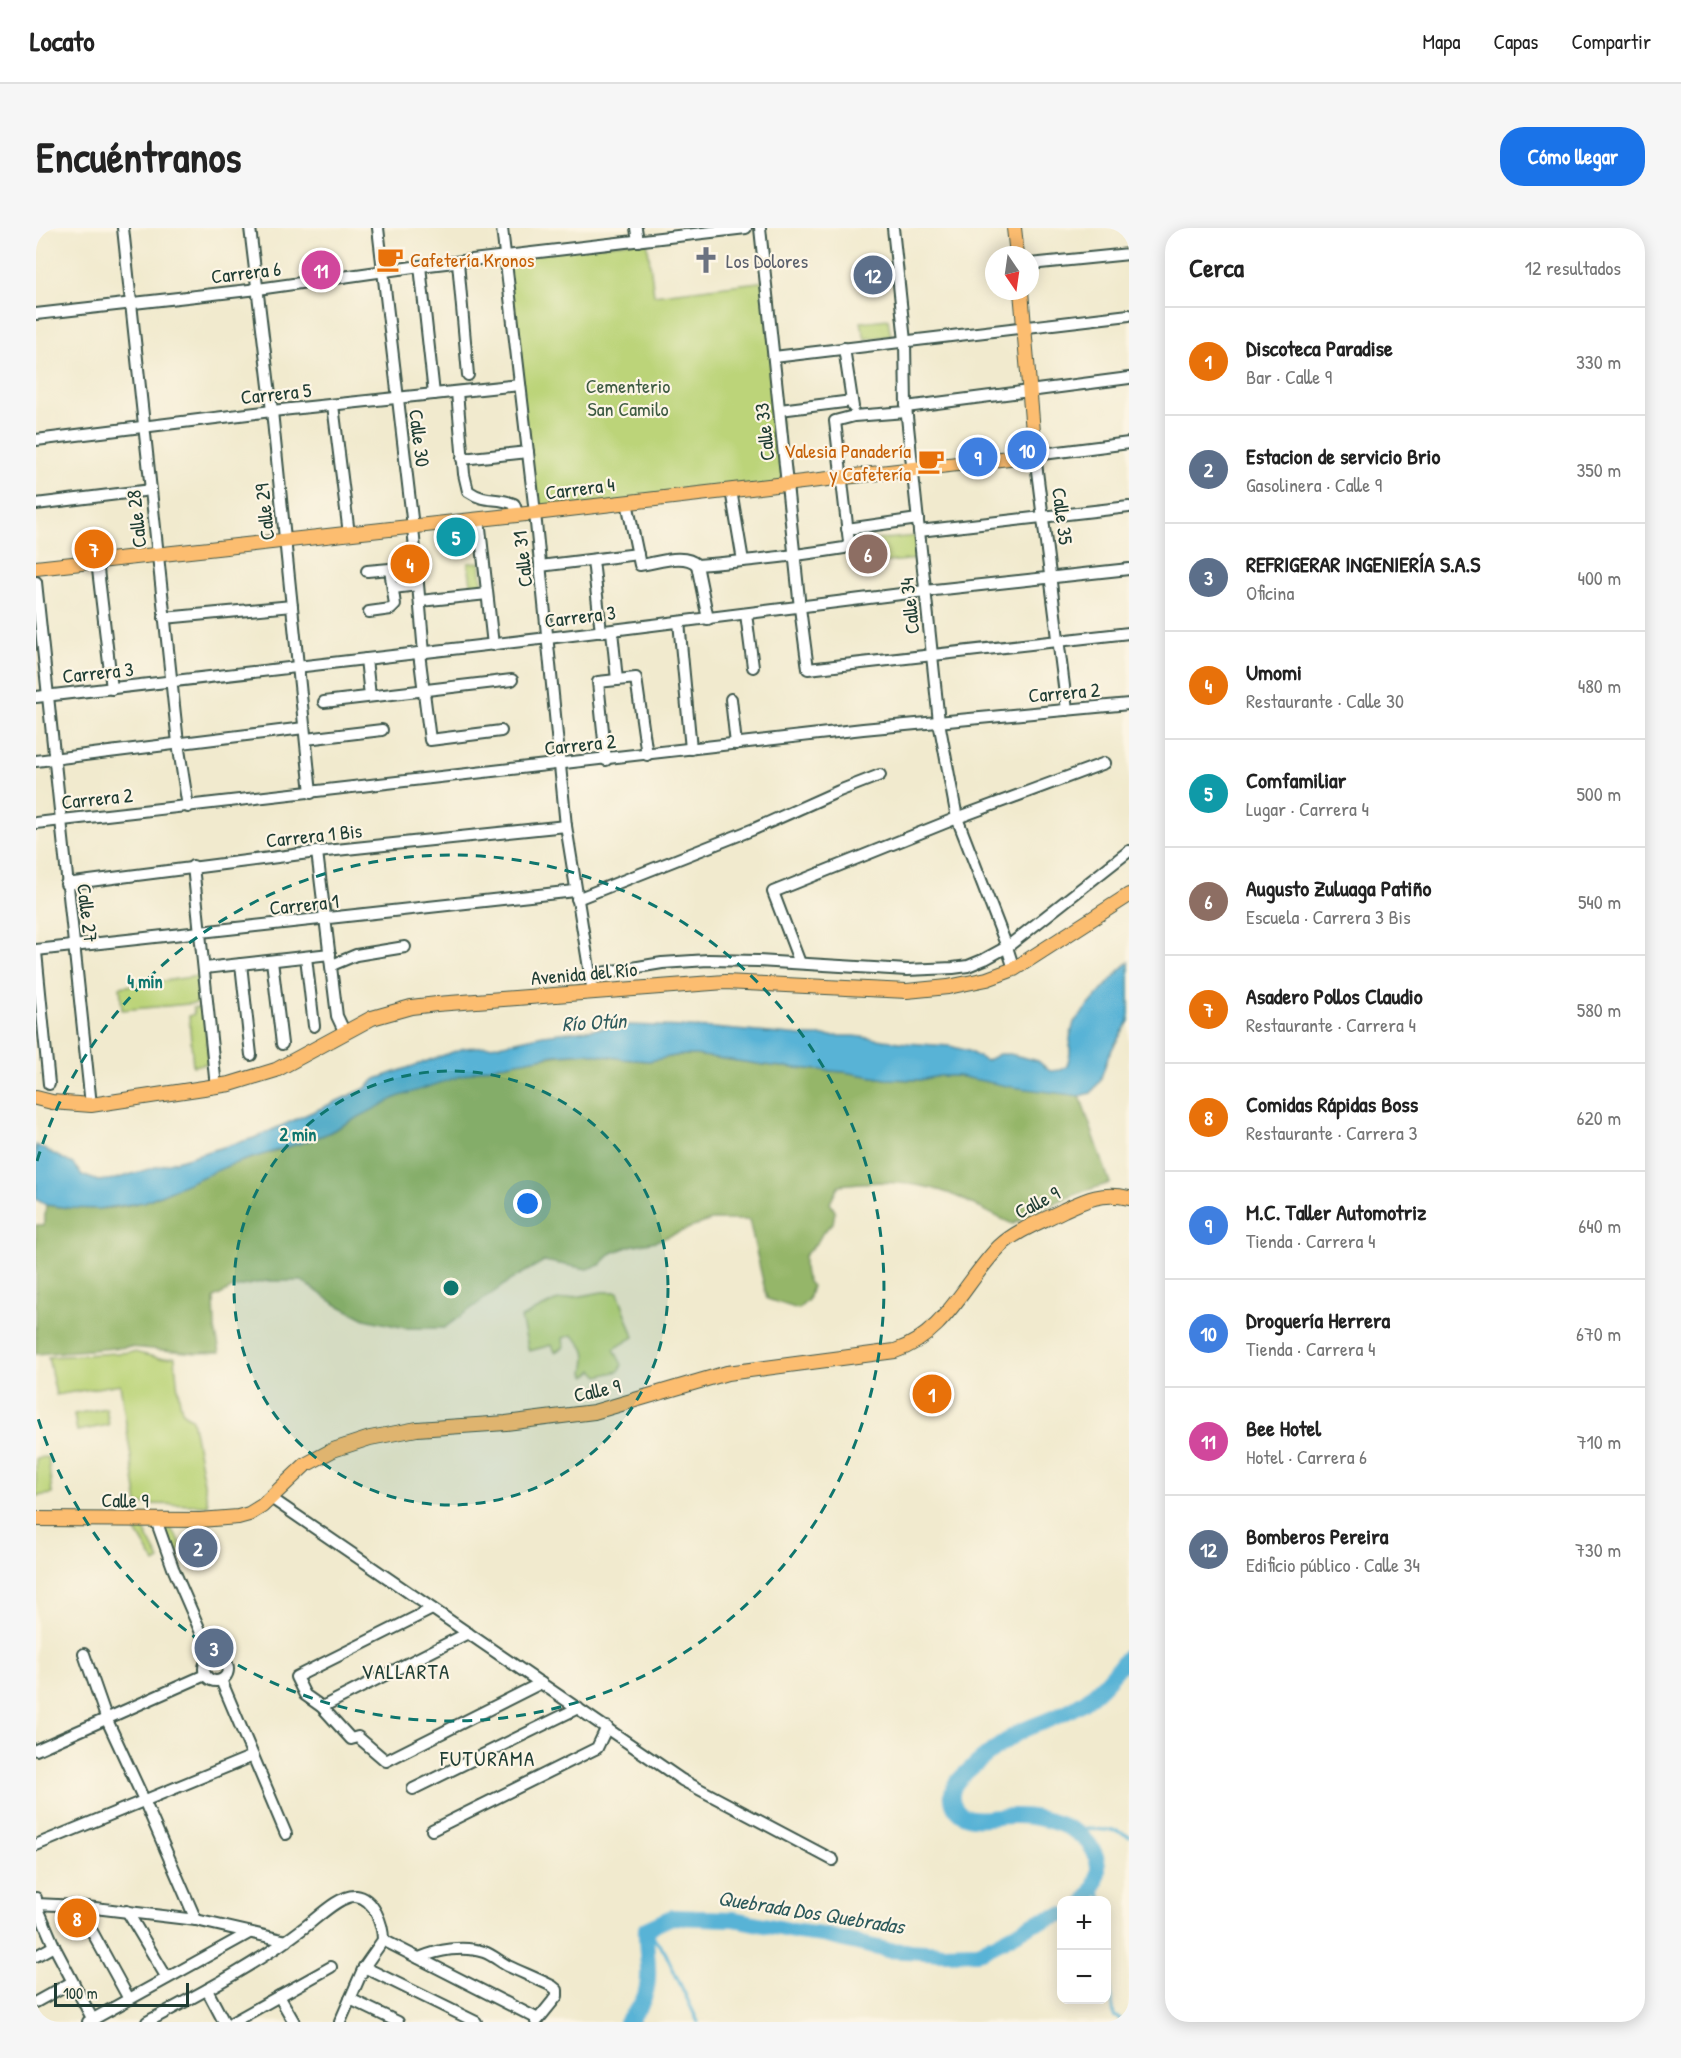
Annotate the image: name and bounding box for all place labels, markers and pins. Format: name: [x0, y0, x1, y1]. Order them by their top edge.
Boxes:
cafe icon: Cafetería Kronos: [375, 244, 405, 274]
church icon: Los Dolores: [691, 245, 721, 275]
place label: Cafetería Kronos: [410, 246, 535, 273]
place label: Los Dolores: [726, 247, 808, 274]
pin: 11: [302, 248, 340, 292]
pin: 12: [854, 252, 892, 298]
pin: 10: [1008, 428, 1046, 472]
pin: 9: [958, 434, 998, 480]
place label: Valesia Panadería y Cafetería: [784, 437, 911, 487]
cafe icon: Valesia Panadería y Cafetería: [916, 446, 946, 476]
pin: 5: [436, 514, 476, 560]
pin: 7: [74, 526, 114, 572]
pin: 6: [848, 532, 888, 576]
pin: 4: [390, 542, 430, 586]
centre of rings: [441, 1278, 461, 1298]
pin: 1: [912, 1372, 952, 1416]
pin: 2: [178, 1526, 218, 1570]
pin: 3: [194, 1626, 234, 1670]
pin: 8: [58, 1896, 96, 1940]

